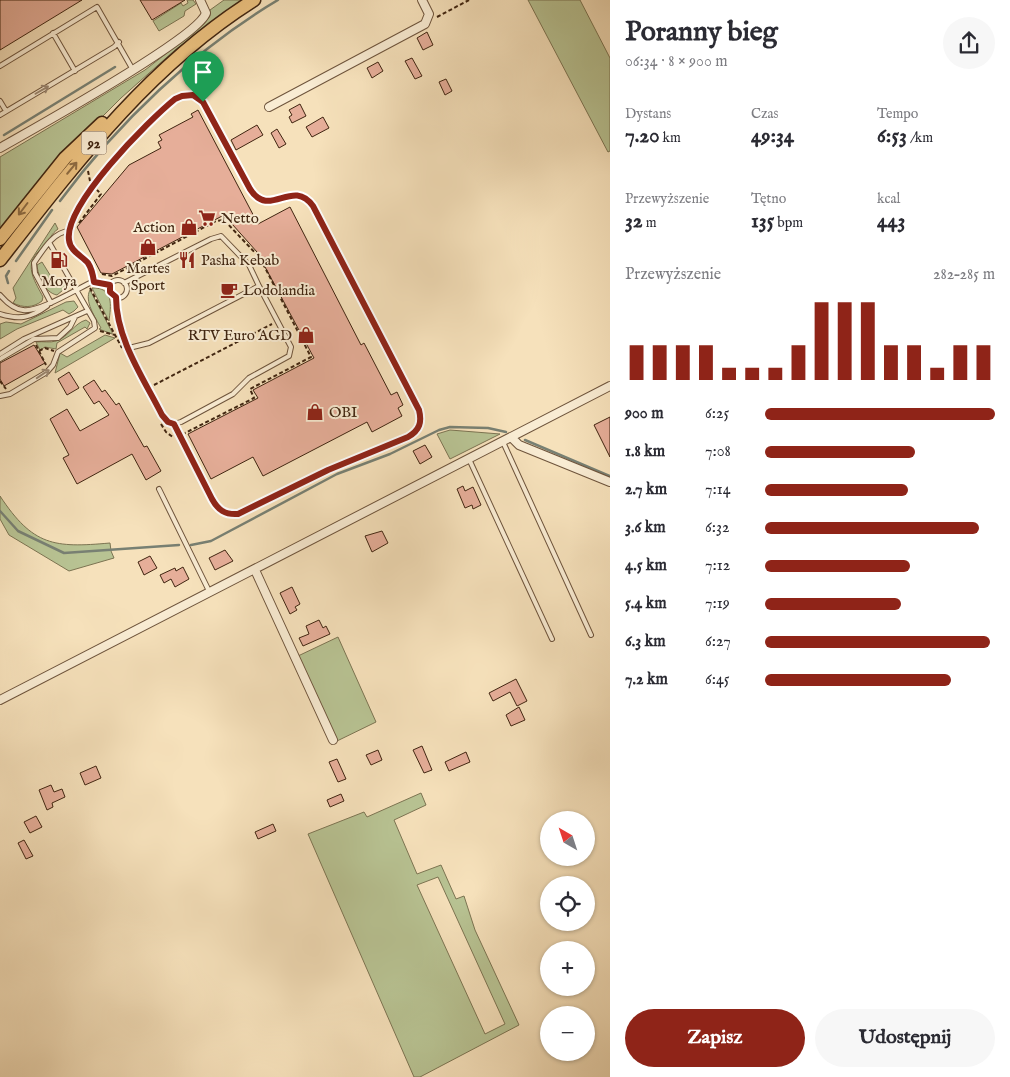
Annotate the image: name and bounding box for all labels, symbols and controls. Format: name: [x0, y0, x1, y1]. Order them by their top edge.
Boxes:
text: Poranny bieg: [625, 15, 778, 50]
button: share: [943, 17, 995, 69]
pin: [182, 51, 224, 102]
text: 06:34 · 8 × 900 m: [625, 52, 728, 72]
icon: arrive: [189, 58, 217, 86]
one-way arrow: [34, 85, 49, 95]
text: Dystans: [625, 105, 671, 123]
text: Czas: [751, 105, 778, 123]
text: Tempo: [877, 105, 918, 123]
text: 7.20: [625, 123, 660, 150]
text: 49:34: [751, 123, 794, 150]
text: 6:53: [877, 123, 907, 150]
text: km: [660, 129, 681, 147]
text: /km: [907, 129, 933, 147]
road number: 92: [82, 132, 106, 154]
one-way arrow: [66, 162, 77, 175]
text: Przewyższenie: [625, 190, 709, 208]
text: Tętno: [751, 190, 786, 208]
text: kcal: [877, 190, 900, 208]
one-way arrow: [18, 202, 28, 216]
supermarket icon: Netto: [197, 208, 217, 228]
text: 32: [625, 208, 643, 235]
text: 135: [751, 208, 774, 235]
text: 443: [877, 208, 905, 235]
place label: Netto: [221, 209, 259, 228]
text: m: [643, 214, 657, 232]
text: bpm: [774, 214, 803, 232]
shop icon: Action: [179, 217, 199, 237]
place label: Action: [132, 218, 175, 237]
shop icon: Martes Sport: [138, 237, 158, 257]
fuel station icon: Moya: [49, 250, 69, 270]
restaurant icon: Pasha Kebab: [177, 250, 197, 270]
place label: Pasha Kebab: [201, 251, 279, 270]
place label: Martes Sport: [126, 259, 170, 295]
text: Przewyższenie: [625, 265, 721, 285]
text: 282–285 m: [933, 265, 995, 285]
place label: Moya: [41, 272, 77, 291]
cafe icon: Lodolandia: [219, 280, 239, 300]
place label: Lodolandia: [243, 281, 316, 300]
shop icon: RTV Euro AGD: [296, 325, 316, 345]
place label: RTV Euro AGD: [188, 326, 292, 345]
one-way arrow: [35, 369, 49, 379]
shop icon: OBI: [305, 402, 325, 422]
place label: OBI: [329, 403, 358, 422]
text: 900 m: [625, 404, 664, 424]
text: 6:25: [705, 404, 729, 424]
text: 1.8 km: [625, 442, 665, 462]
text: 7:08: [705, 442, 731, 462]
text: 2.7 km: [625, 480, 667, 500]
text: 7:14: [705, 480, 731, 500]
text: 3.6 km: [625, 518, 666, 538]
text: 6:32: [705, 518, 729, 538]
text: 4.5 km: [625, 556, 667, 576]
text: 7:12: [705, 556, 730, 576]
text: 5.4 km: [625, 594, 667, 614]
text: 7:19: [705, 594, 730, 614]
text: 6.3 km: [625, 632, 666, 652]
text: 6:27: [705, 632, 731, 652]
text: 7.2 km: [625, 670, 668, 690]
text: 6:45: [705, 670, 730, 690]
north arrow: [540, 811, 595, 866]
map controls: [540, 811, 595, 1061]
button: locate: [540, 876, 595, 931]
button: +: [540, 941, 595, 996]
button: −: [540, 1006, 595, 1061]
button: Zapisz: [625, 1009, 805, 1067]
button: Udostępnij: [815, 1009, 995, 1067]

